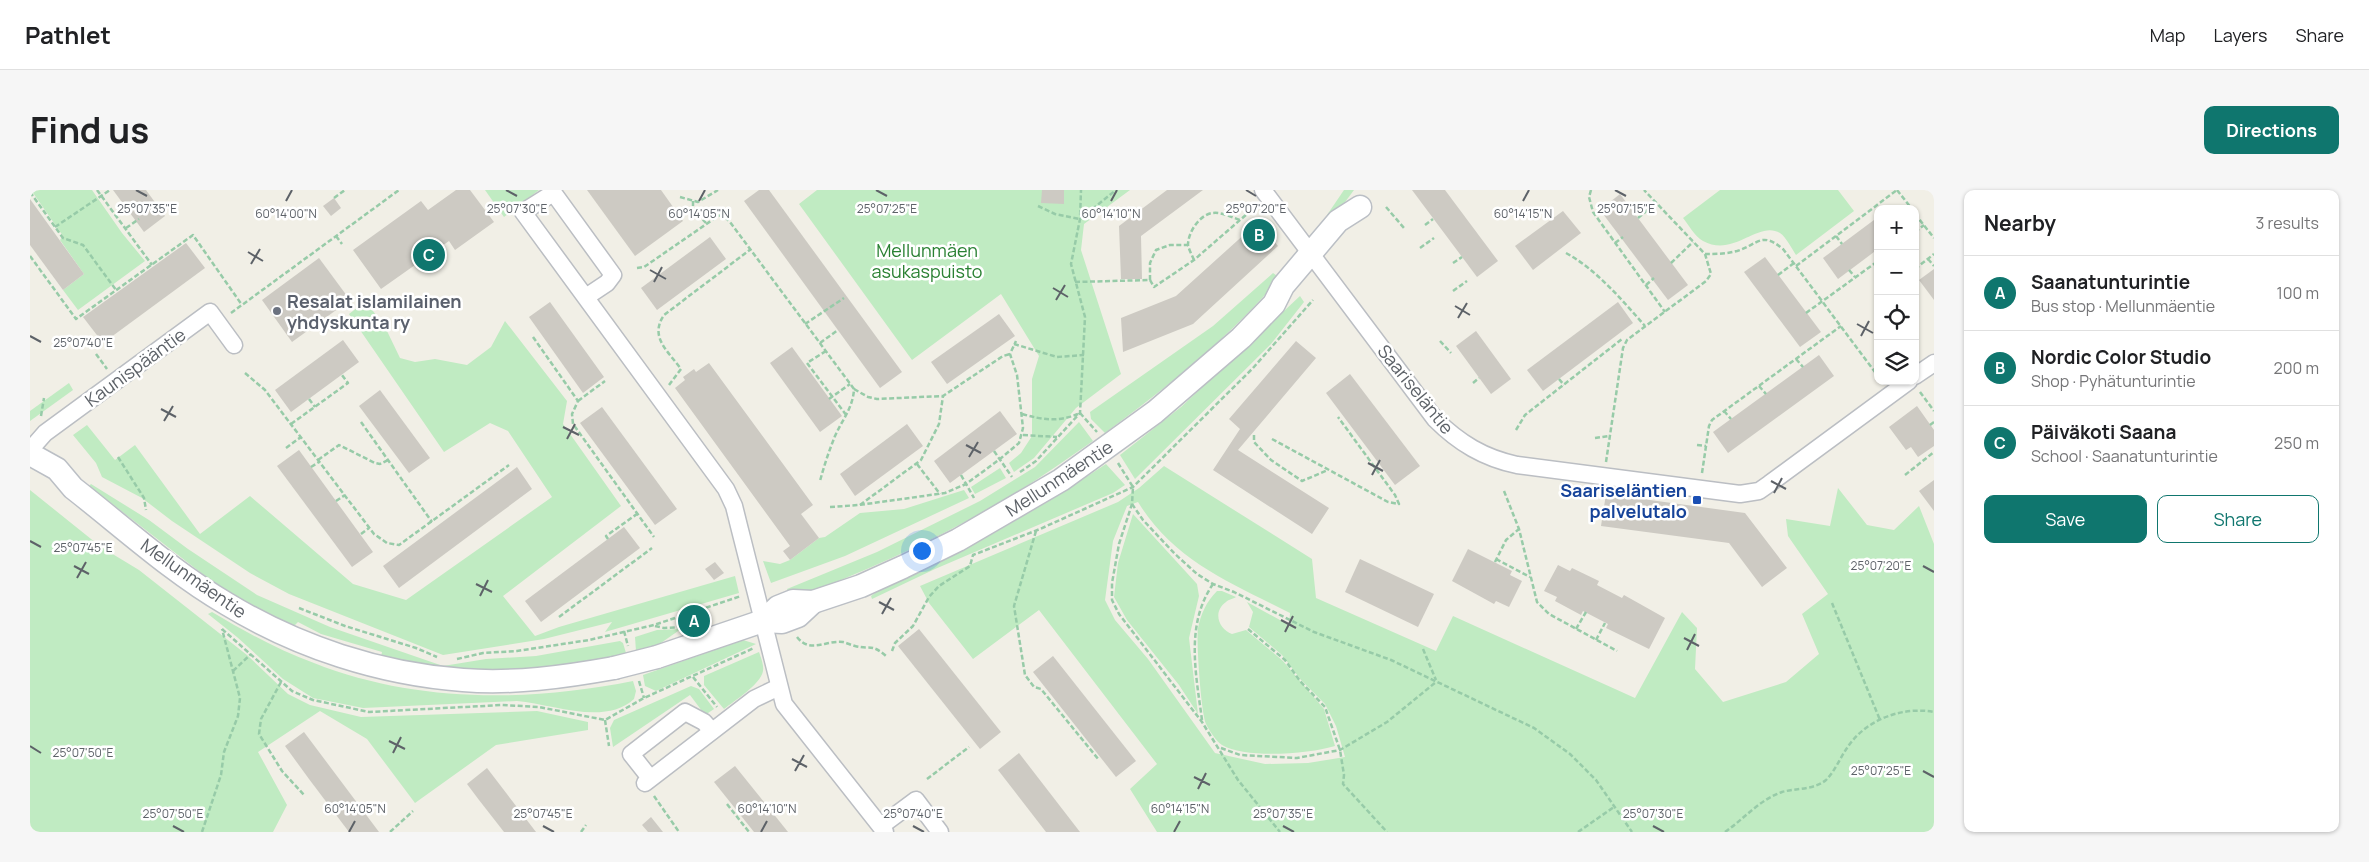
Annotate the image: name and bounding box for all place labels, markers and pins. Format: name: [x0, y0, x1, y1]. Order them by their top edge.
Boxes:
pin: B: [1243, 216, 1275, 254]
pin: C: [413, 236, 445, 274]
place label: Resalat islamilainen yhdyskunta ry: [287, 289, 462, 334]
marker: Resalat islamilainen yhdyskunta ry: [271, 305, 283, 317]
place label: Saariseläntien palvelutalo: [1560, 478, 1687, 523]
marker: Saariseläntien palvelutalo: [1691, 494, 1703, 506]
pin: A: [678, 602, 710, 640]

